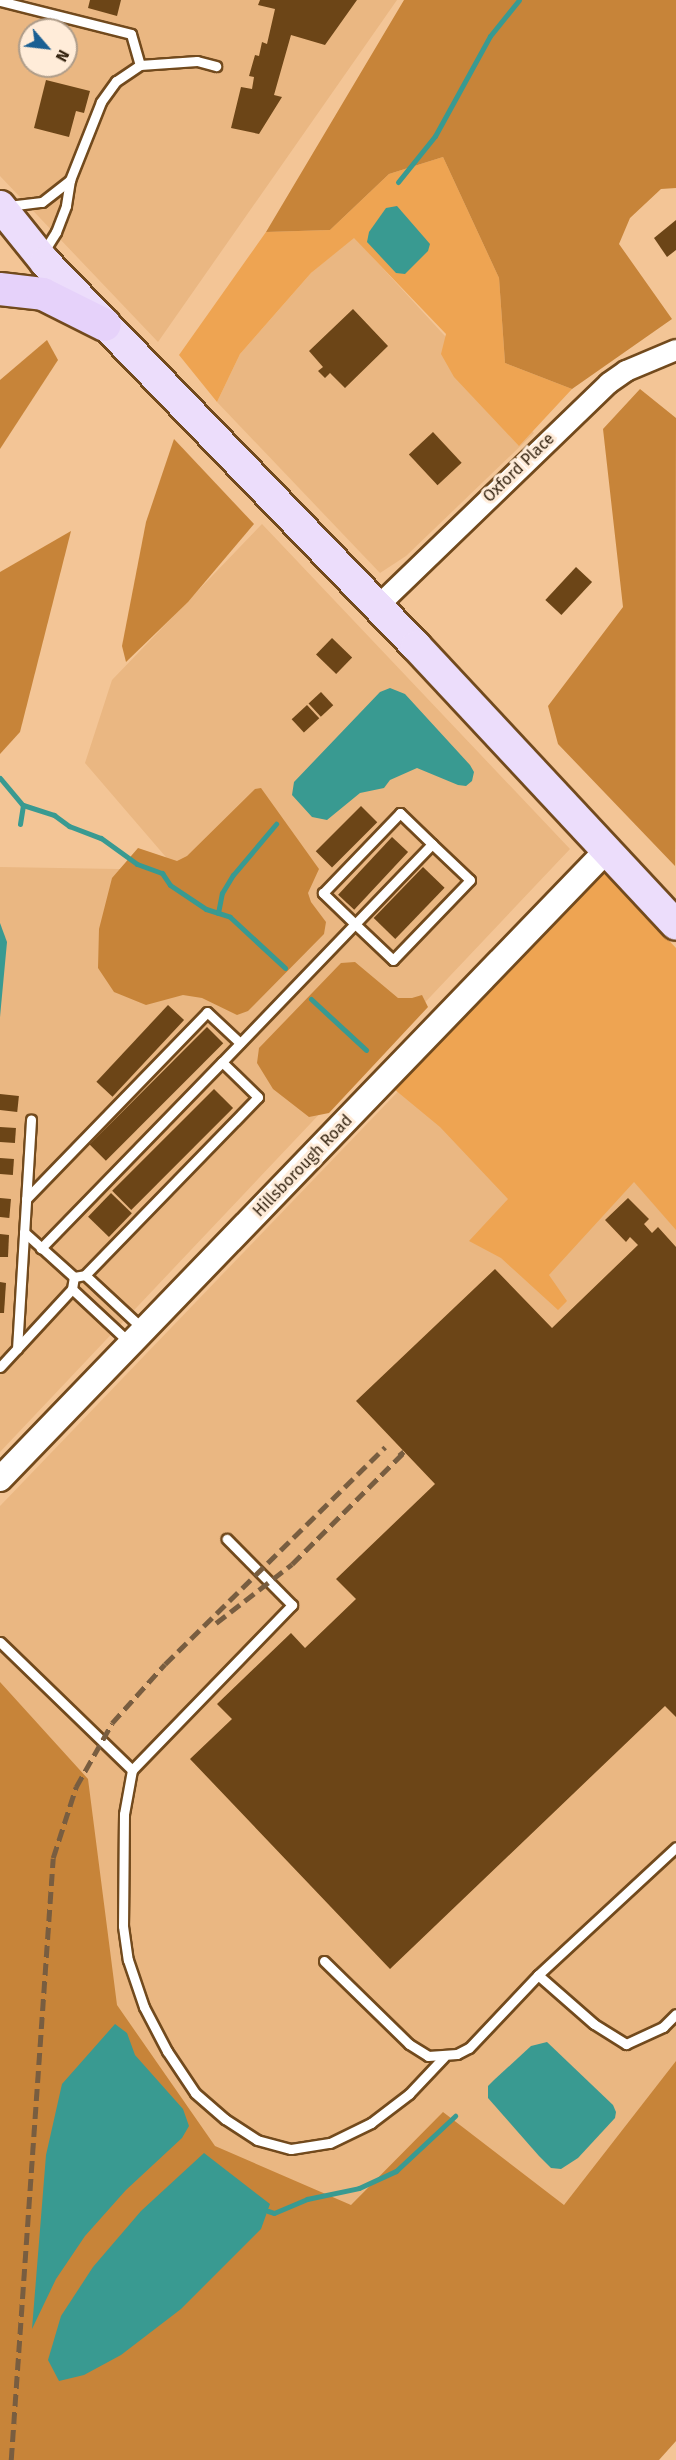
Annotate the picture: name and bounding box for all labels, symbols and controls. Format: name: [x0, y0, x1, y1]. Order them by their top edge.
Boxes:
north arrow: [18, 18, 78, 78]
text: N: [52, 47, 73, 65]
street label: Oxford Place: [480, 429, 558, 507]
street label: Hillsborough Road: [249, 1111, 357, 1221]

